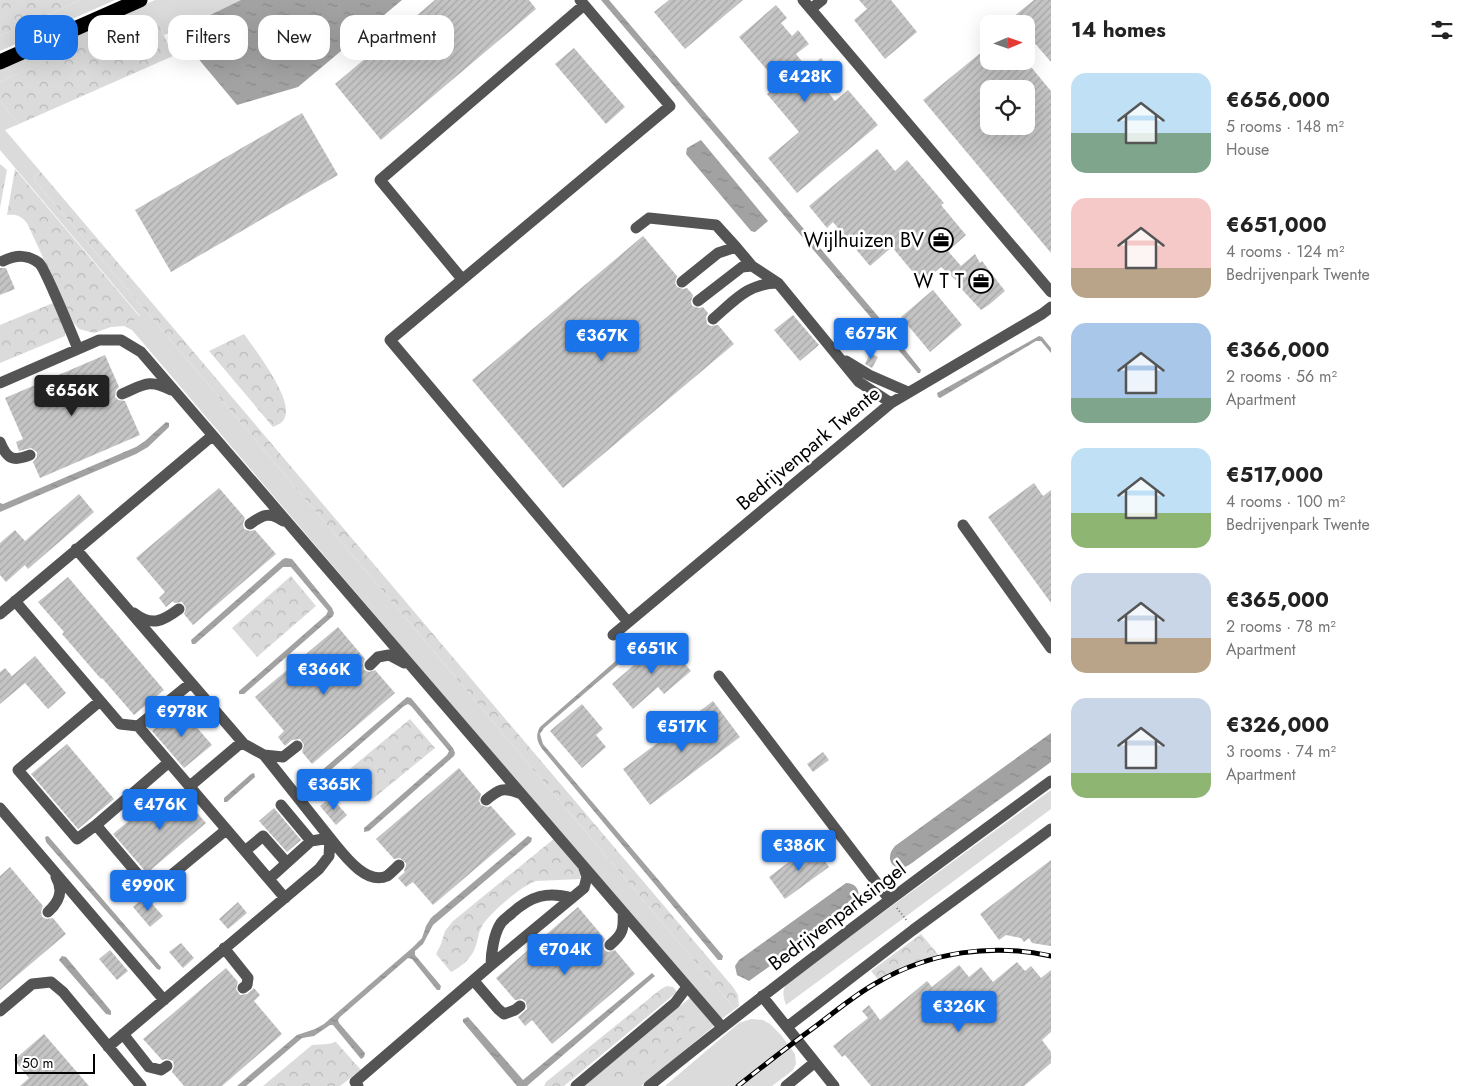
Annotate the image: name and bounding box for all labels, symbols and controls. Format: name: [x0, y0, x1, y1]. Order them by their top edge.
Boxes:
chip: Buy: [15, 15, 78, 60]
chip: Rent: [88, 15, 158, 60]
chip: Filters: [168, 15, 248, 60]
chip: New: [258, 15, 330, 60]
chip: Apartment: [340, 15, 454, 60]
north arrow: [980, 15, 1035, 70]
map controls: [980, 15, 1035, 135]
text: 14 homes: [1071, 15, 1166, 45]
icon: filters: [1428, 16, 1456, 44]
pin: €428K: [770, 61, 840, 103]
text: €428K: [778, 65, 832, 88]
button: locate: [980, 80, 1035, 135]
text: €656,000: [1226, 85, 1330, 115]
icon: home: [1111, 93, 1171, 153]
text: 5 rooms · 148 m²: [1226, 115, 1344, 138]
text: House: [1226, 138, 1269, 161]
text: €651,000: [1226, 210, 1327, 240]
icon: home: [1111, 218, 1171, 278]
place label: Wijlhuizen BV: [803, 226, 925, 255]
office icon: Wijlhuizen BV: [928, 227, 954, 253]
text: 4 rooms · 124 m²: [1226, 240, 1345, 263]
text: Bedrijvenpark Twente: [1226, 263, 1370, 286]
place label: W T T: [914, 267, 965, 296]
office icon: W T T: [968, 268, 994, 294]
pin: €675K: [836, 318, 906, 360]
pin: €367K: [567, 320, 637, 362]
text: €675K: [845, 322, 897, 345]
text: €367K: [576, 324, 628, 347]
text: €366,000: [1226, 335, 1329, 365]
icon: home: [1111, 343, 1171, 403]
text: 2 rooms · 56 m²: [1226, 365, 1337, 388]
pin: €656K: [37, 374, 107, 417]
text: €656K: [45, 379, 99, 402]
street label: Bedrijvenpark Twente: [730, 379, 887, 517]
text: Apartment: [1226, 388, 1296, 411]
text: €517,000: [1226, 460, 1323, 490]
icon: home: [1111, 468, 1171, 528]
text: 4 rooms · 100 m²: [1226, 490, 1345, 513]
text: Bedrijvenpark Twente: [1226, 513, 1370, 536]
text: €365,000: [1226, 585, 1329, 615]
icon: home: [1111, 593, 1171, 653]
text: 2 rooms · 78 m²: [1226, 615, 1336, 638]
pin: €651K: [617, 632, 687, 675]
text: €651K: [627, 637, 677, 660]
text: Apartment: [1226, 638, 1296, 661]
pin: €366K: [289, 654, 359, 696]
text: €366K: [297, 658, 351, 681]
pin: €978K: [147, 696, 217, 738]
text: €978K: [156, 700, 208, 723]
pin: €517K: [647, 710, 717, 753]
text: €326,000: [1226, 710, 1329, 740]
text: €517K: [657, 715, 707, 738]
icon: home: [1111, 718, 1171, 778]
text: 3 rooms · 74 m²: [1226, 740, 1336, 763]
text: Apartment: [1226, 763, 1296, 786]
pin: €365K: [299, 768, 369, 811]
text: €365K: [308, 773, 360, 796]
pin: €476K: [125, 788, 195, 831]
text: €476K: [133, 793, 187, 816]
pin: €386K: [764, 830, 834, 872]
text: €386K: [773, 834, 825, 857]
street label: Bedrijvenparksingel: [762, 855, 912, 978]
pin: €990K: [113, 870, 183, 912]
text: €990K: [121, 874, 175, 897]
pin: €704K: [530, 934, 600, 976]
text: €704K: [538, 938, 592, 961]
pin: €326K: [924, 990, 994, 1033]
text: €326K: [933, 995, 985, 1018]
scale bar: [15, 1051, 95, 1074]
text: 50 m: [22, 1053, 53, 1073]

